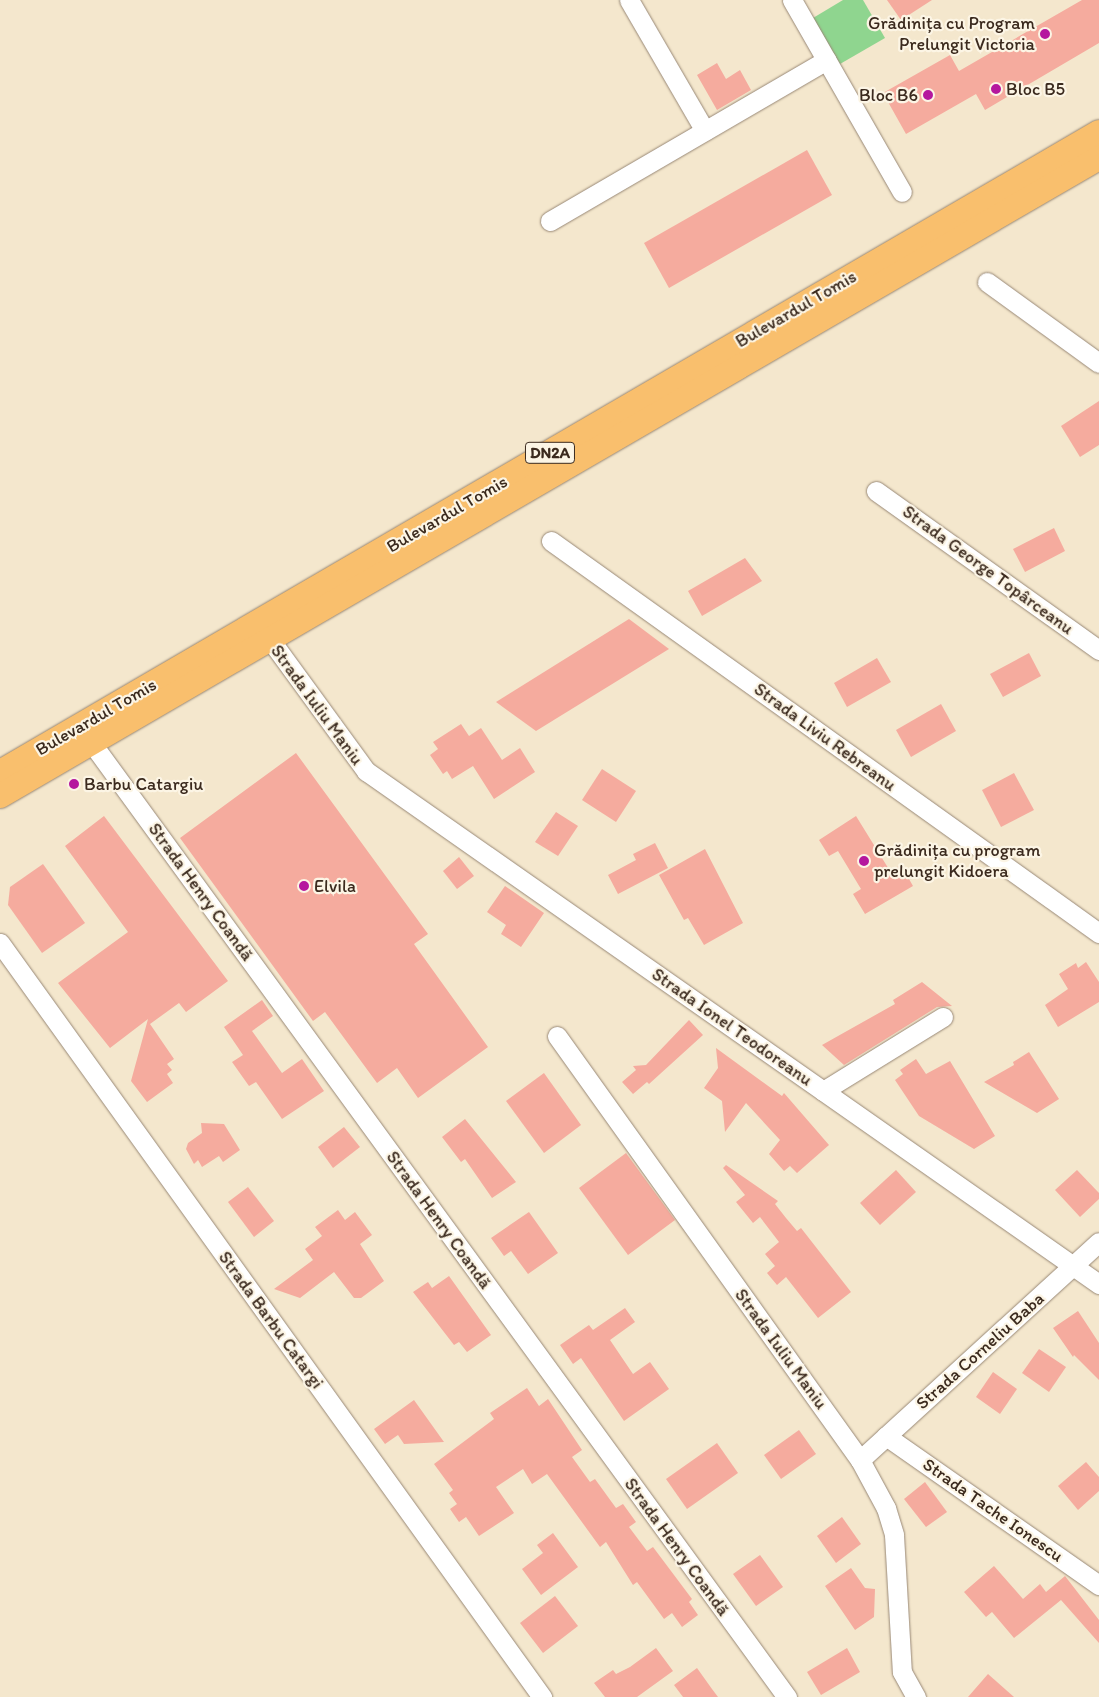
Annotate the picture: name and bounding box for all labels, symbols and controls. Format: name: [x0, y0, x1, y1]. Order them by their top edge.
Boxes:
place label: Grădinița cu Program Prelungit Victoria: [867, 13, 1035, 56]
marker: Grădinița cu Program Prelungit Victoria: [1039, 28, 1051, 40]
place label: Bloc B5: [1006, 78, 1065, 100]
marker: Bloc B5: [990, 83, 1002, 95]
place label: Bloc B6: [859, 84, 918, 106]
marker: Bloc B6: [922, 89, 934, 101]
street label: Bulevardul Tomis: [732, 266, 860, 352]
road number: DN2A: [524, 439, 576, 466]
street label: Bulevardul Tomis: [383, 471, 511, 557]
street label: Strada George Topârceanu: [899, 501, 1077, 639]
street label: Strada Iuliu Maniu: [266, 640, 368, 770]
street label: Bulevardul Tomis: [32, 674, 160, 760]
street label: Strada Liviu Rebreanu: [750, 678, 900, 796]
place label: Barbu Catargiu: [84, 773, 202, 795]
marker: Barbu Catargiu: [68, 778, 80, 790]
street label: Strada Henry Coandă: [144, 819, 258, 965]
place label: Grădinița cu program prelungit Kidoera: [874, 840, 1040, 882]
marker: Grădinița cu program prelungit Kidoera: [858, 855, 870, 867]
place label: Elvila: [314, 875, 356, 897]
marker: Elvila: [298, 880, 310, 892]
street label: Strada Ionel Teodoreanu: [648, 964, 816, 1090]
street label: Strada Henry Coandă: [382, 1147, 496, 1293]
street label: Strada Barbu Catargi: [214, 1247, 328, 1393]
street label: Strada Iuliu Maniu: [730, 1284, 832, 1414]
street label: Strada Corneliu Baba: [912, 1288, 1048, 1414]
street label: Strada Tache Ionescu: [919, 1454, 1067, 1566]
street label: Strada Henry Coandă: [620, 1474, 734, 1620]

